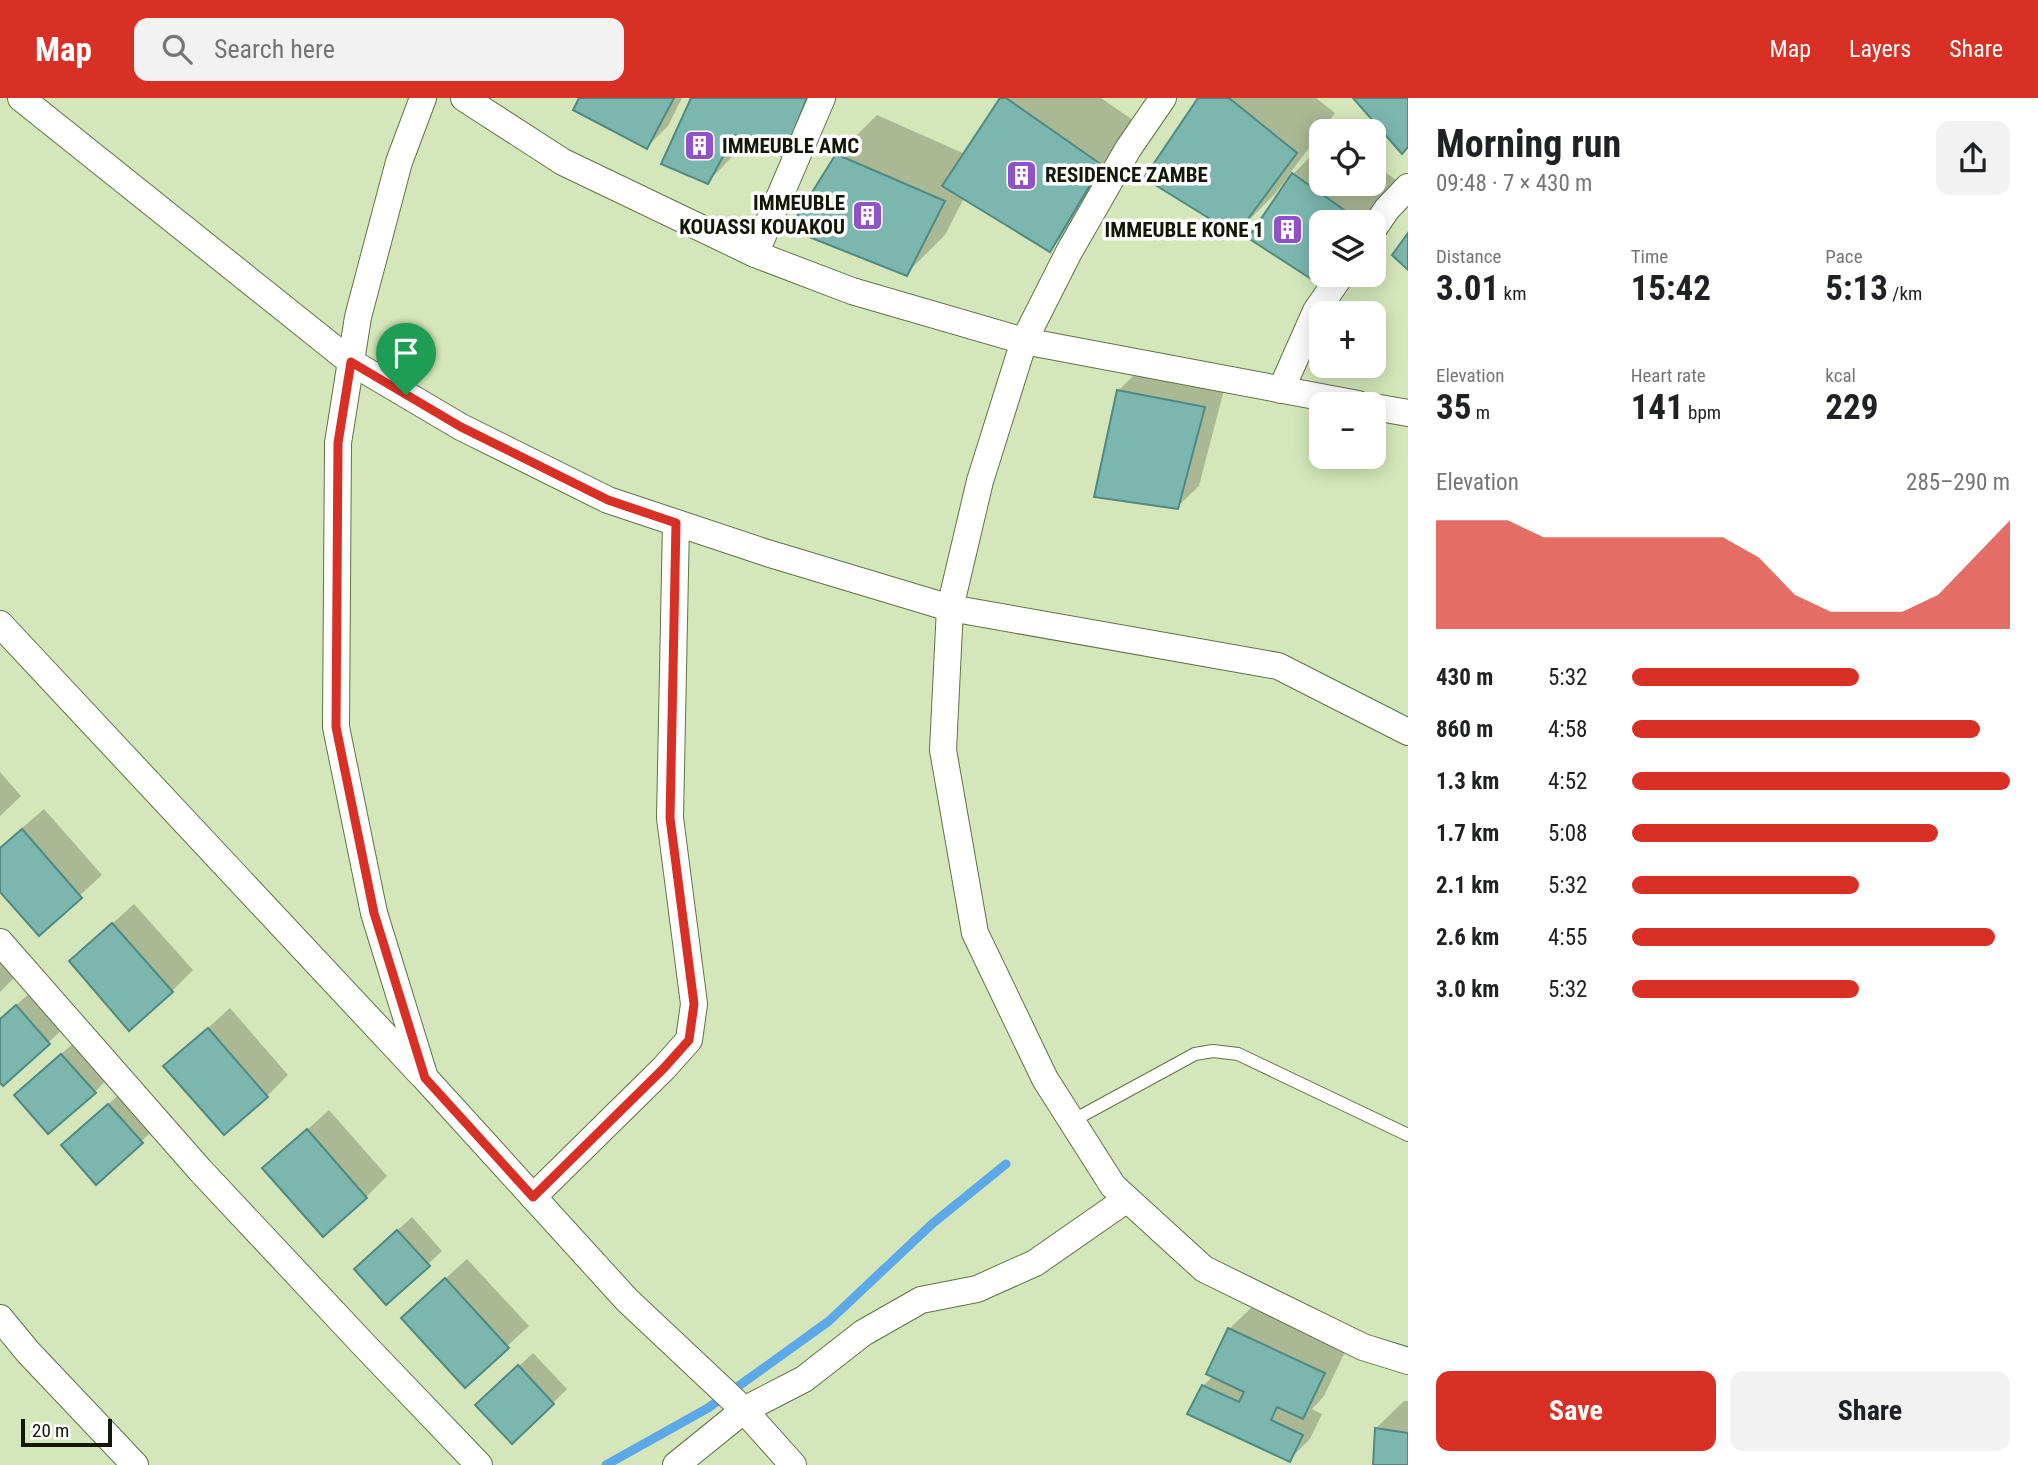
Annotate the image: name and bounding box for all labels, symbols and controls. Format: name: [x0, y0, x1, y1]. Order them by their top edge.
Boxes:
search box: [134, 18, 624, 81]
text: Map: [35, 30, 92, 69]
icon: search: [158, 30, 196, 68]
text: Search here: [214, 34, 335, 64]
text: Map: [1770, 35, 1811, 63]
text: Layers: [1849, 35, 1911, 63]
text: Share: [1949, 35, 2003, 63]
map controls: [1309, 119, 1386, 469]
button: locate: [1309, 119, 1386, 196]
button: share: [1936, 121, 2010, 195]
text: Morning run: [1436, 122, 1621, 166]
building icon: IMMEUBLE AMC: [682, 129, 716, 163]
place label: IMMEUBLE AMC: [722, 134, 859, 158]
building icon: RESIDENCE ZAMBE: [1005, 158, 1039, 192]
place label: RESIDENCE ZAMBE: [1045, 163, 1208, 187]
text: 09:48 · 7 × 430 m: [1436, 170, 1592, 197]
place label: IMMEUBLE KOUASSI KOUAKOU: [679, 191, 845, 239]
building icon: IMMEUBLE KOUASSI KOUAKOU: [851, 198, 885, 232]
button: layers: [1309, 210, 1386, 287]
building icon: IMMEUBLE KONE 1: [1270, 213, 1304, 247]
place label: IMMEUBLE KONE 1: [1105, 218, 1264, 242]
text: Distance: [1436, 245, 1501, 268]
text: Time: [1631, 245, 1668, 268]
text: Pace: [1825, 245, 1863, 268]
text: 3.01: [1436, 268, 1499, 309]
text: 15:42: [1631, 268, 1711, 309]
text: 5:13: [1825, 268, 1888, 309]
text: km: [1499, 282, 1526, 305]
text: /km: [1888, 282, 1922, 305]
button: +: [1309, 301, 1386, 378]
pin: [376, 323, 436, 395]
icon: arrive: [387, 334, 425, 372]
text: Elevation: [1436, 364, 1504, 387]
text: Heart rate: [1631, 364, 1706, 387]
text: kcal: [1825, 364, 1856, 387]
text: 35: [1436, 387, 1471, 428]
text: 141: [1631, 387, 1684, 428]
text: 229: [1825, 387, 1878, 428]
button: −: [1309, 392, 1386, 469]
text: m: [1471, 401, 1490, 424]
text: bpm: [1684, 401, 1721, 424]
text: Elevation: [1436, 469, 1519, 496]
text: 285–290 m: [1906, 469, 2010, 496]
text: 430 m: [1436, 664, 1493, 691]
text: 5:32: [1548, 664, 1587, 691]
text: 860 m: [1436, 716, 1493, 743]
text: 4:58: [1548, 716, 1587, 743]
text: 1.3 km: [1436, 768, 1499, 795]
text: 4:52: [1548, 768, 1587, 795]
text: 1.7 km: [1436, 820, 1499, 847]
text: 5:08: [1548, 820, 1587, 847]
text: 2.1 km: [1436, 872, 1499, 899]
text: 5:32: [1548, 872, 1587, 899]
text: 2.6 km: [1436, 924, 1499, 951]
text: 4:55: [1548, 924, 1587, 951]
text: 3.0 km: [1436, 976, 1499, 1003]
text: 5:32: [1548, 976, 1587, 1003]
button: Save: [1436, 1371, 1716, 1451]
button: Share: [1730, 1371, 2010, 1451]
scale bar: [21, 1416, 112, 1448]
text: 20 m: [32, 1419, 69, 1442]

